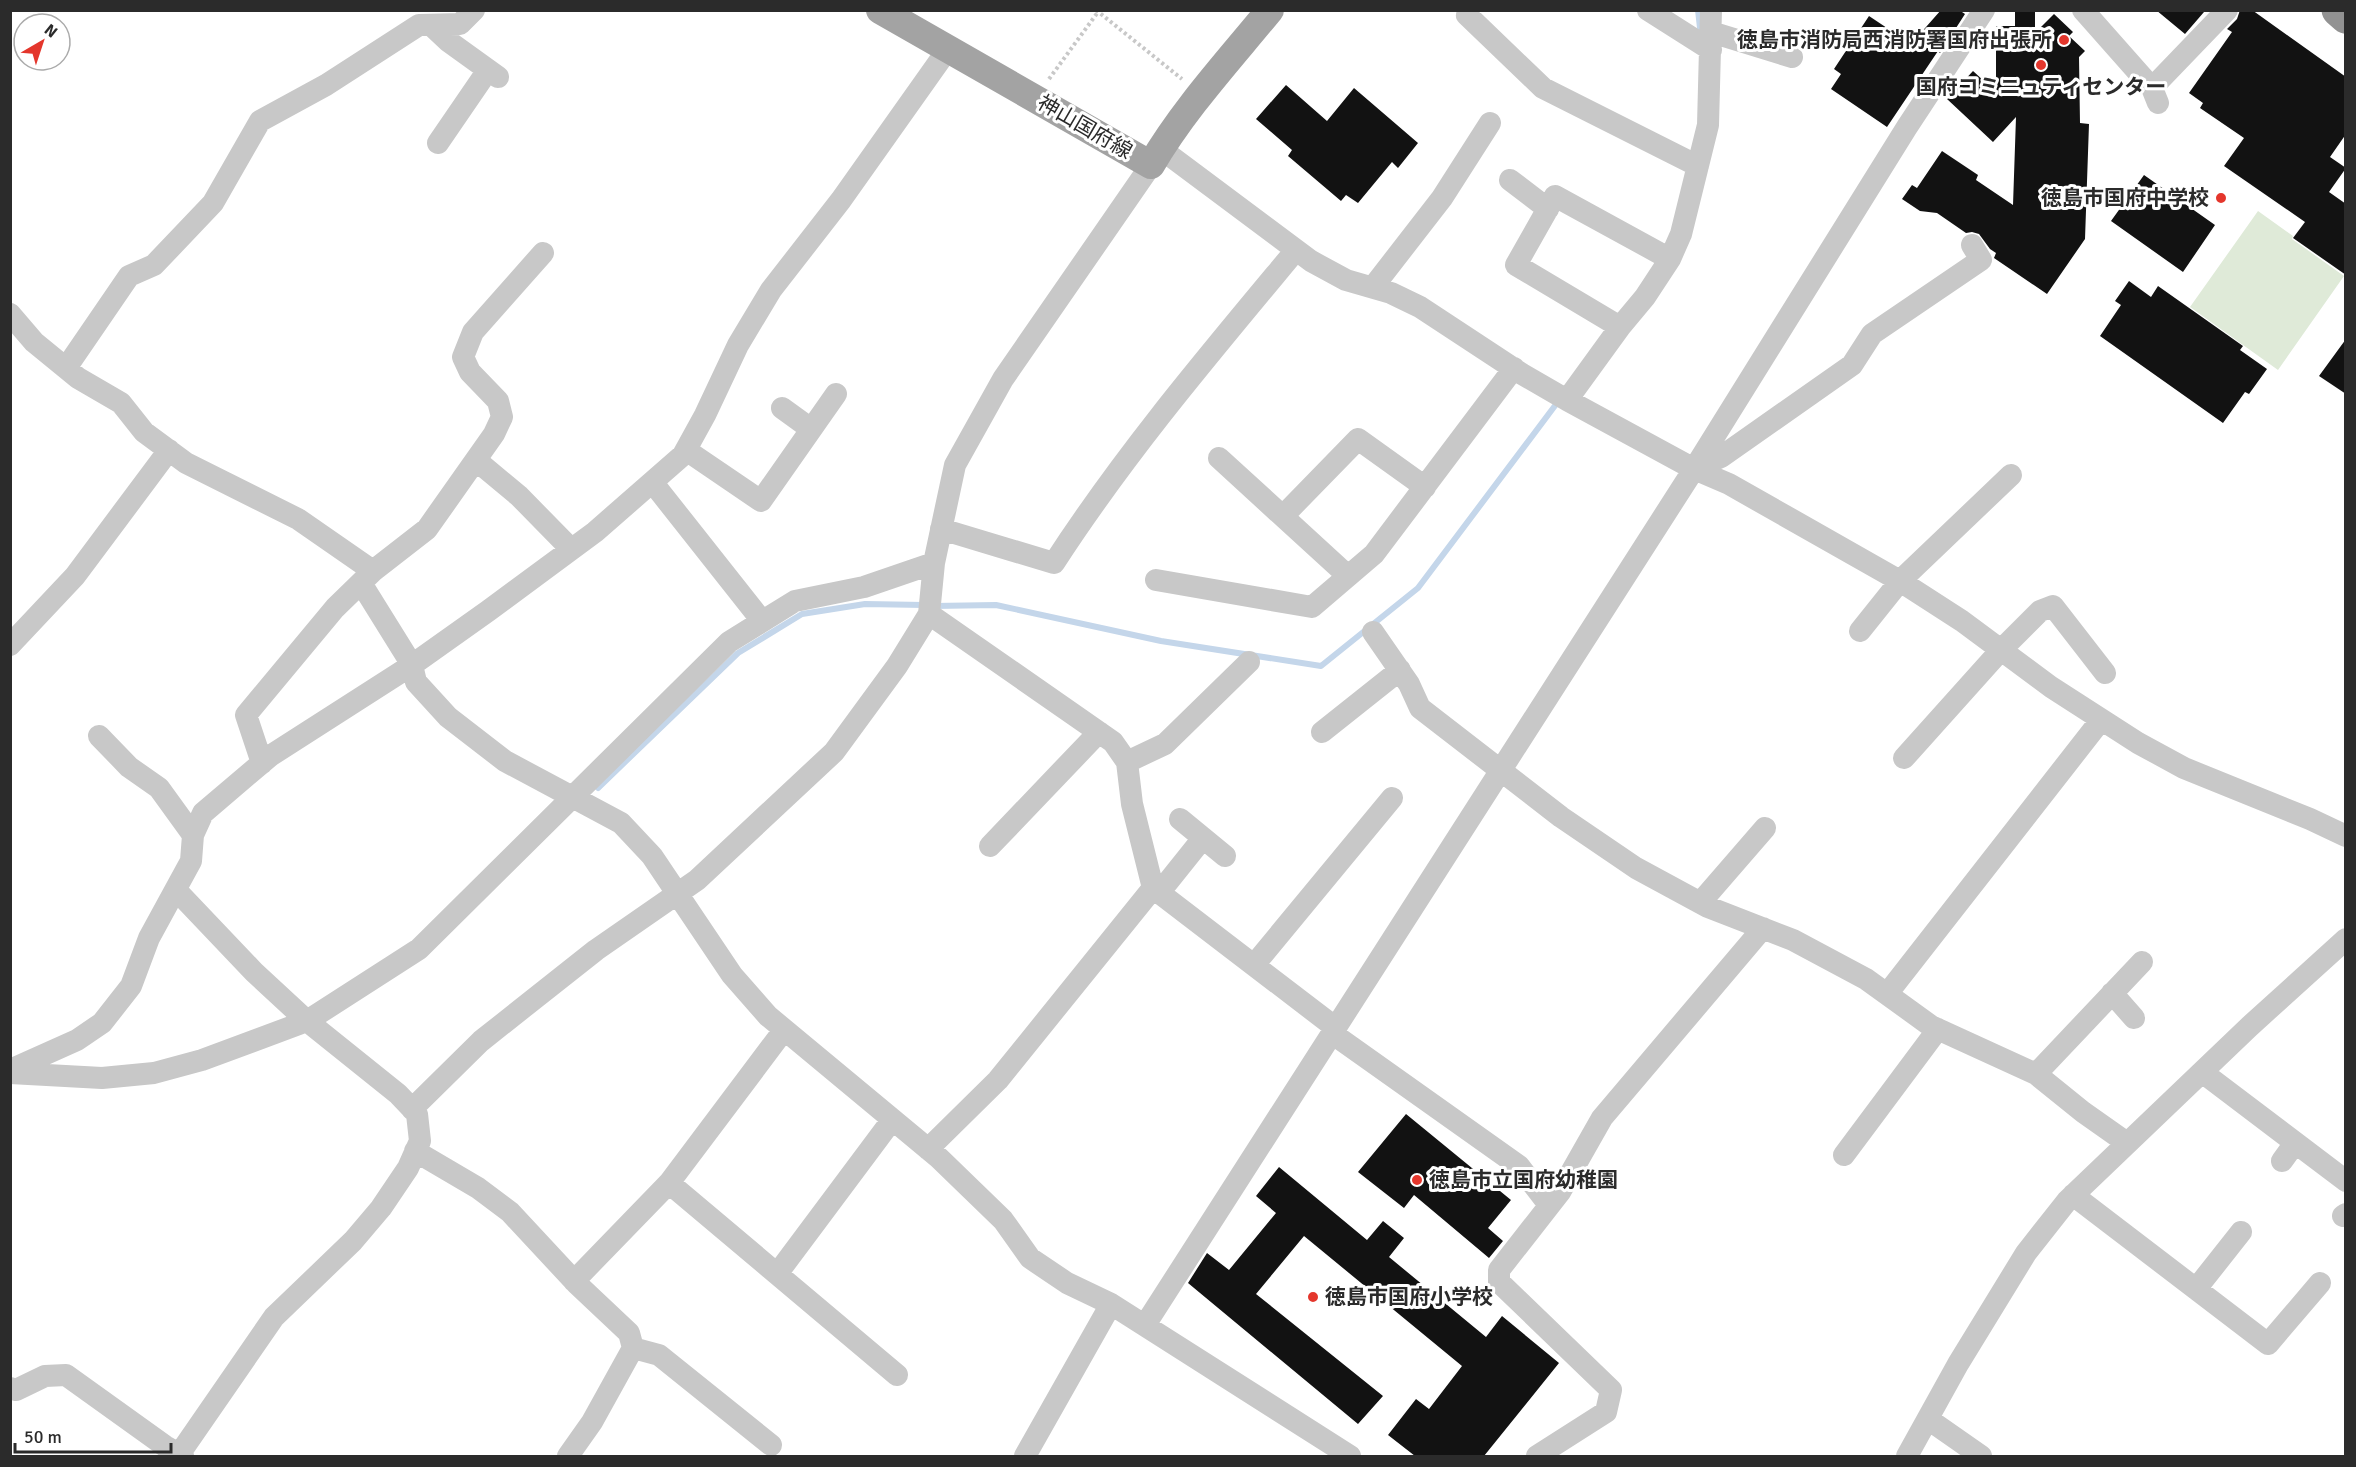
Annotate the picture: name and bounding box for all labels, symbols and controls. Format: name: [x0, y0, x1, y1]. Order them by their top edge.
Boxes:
north arrow: [12, 12, 72, 72]
text: N: [40, 20, 61, 42]
place label: 徳島市消防局西消防署国府出張所: [1737, 27, 2052, 53]
marker: 徳島市消防局西消防署国府出張所: [2057, 33, 2071, 47]
marker: 国府コミニュティセンター: [2034, 58, 2048, 72]
place label: 国府コミニュティセンター: [1916, 74, 2166, 100]
street label: 神山国府線: [1033, 89, 1137, 165]
place label: 徳島市国府中学校: [2041, 185, 2209, 211]
marker: 徳島市国府中学校: [2214, 191, 2228, 205]
place label: 徳島市立国府幼稚園: [1429, 1167, 1618, 1193]
marker: 徳島市立国府幼稚園: [1410, 1173, 1424, 1187]
place label: 徳島市国府小学校: [1325, 1284, 1493, 1310]
marker: 徳島市国府小学校: [1306, 1290, 1320, 1304]
scale bar: [15, 1416, 171, 1454]
text: 50 m: [24, 1426, 62, 1448]

